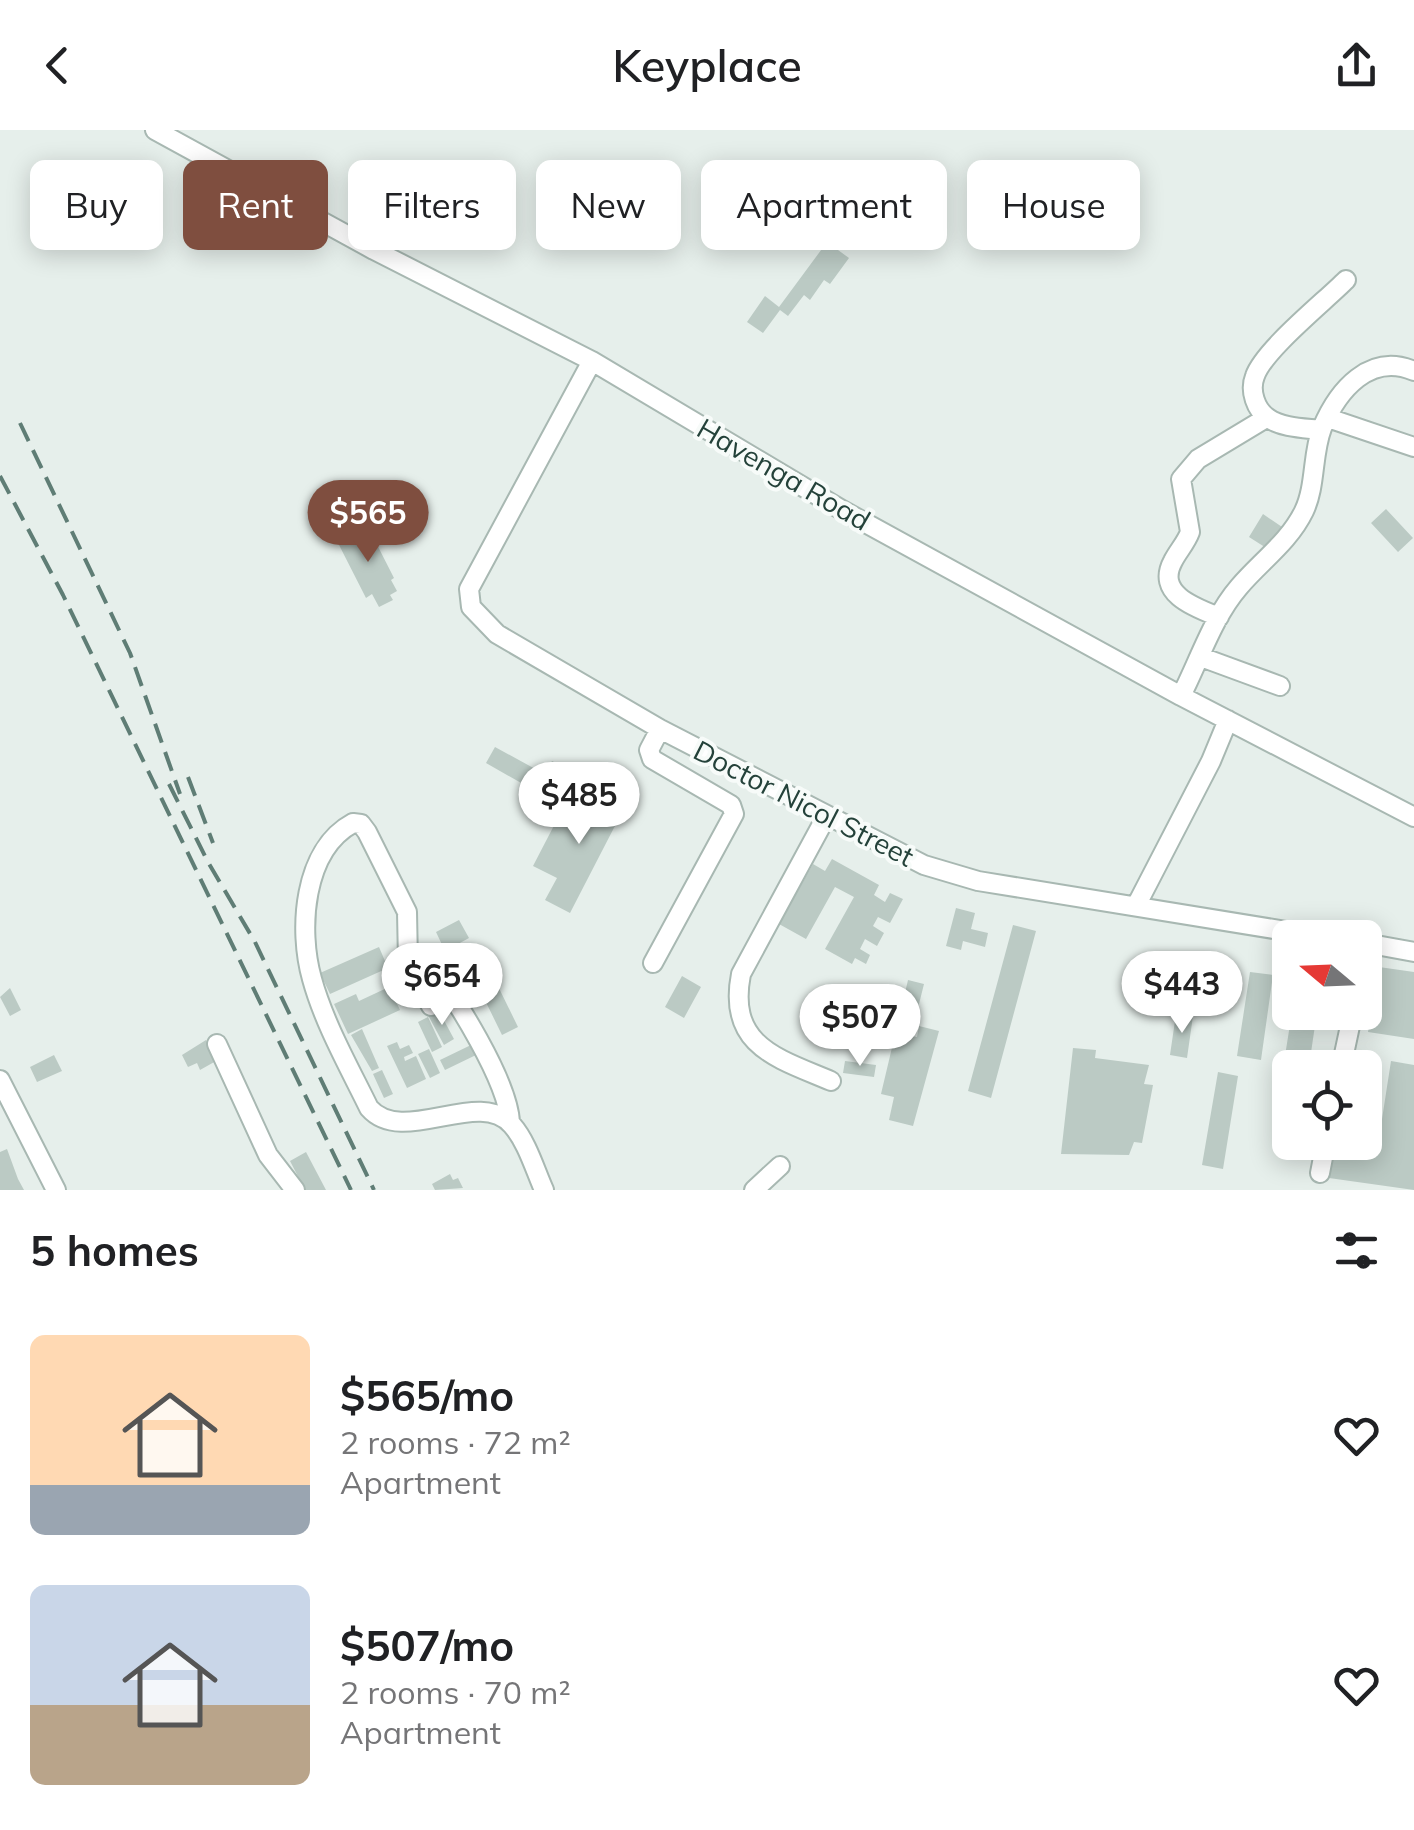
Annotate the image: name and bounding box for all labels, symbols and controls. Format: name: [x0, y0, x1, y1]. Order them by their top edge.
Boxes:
text: Keyplace: [612, 37, 802, 93]
icon: back: [30, 38, 85, 93]
icon: share: [1329, 38, 1384, 93]
chip: Buy: [30, 160, 163, 250]
chip: Rent: [183, 160, 328, 250]
chip: Filters: [348, 160, 516, 250]
chip: New: [536, 160, 681, 250]
chip: Apartment: [701, 160, 947, 250]
chip: House: [967, 160, 1140, 250]
street label: Havenga Road: [691, 410, 877, 538]
pin: $565: [309, 480, 427, 565]
text: $565: [330, 492, 406, 532]
street label: Doctor Nicol Street: [688, 732, 920, 874]
pin: $485: [520, 762, 638, 847]
text: $485: [541, 774, 617, 814]
north arrow: [1272, 920, 1382, 1030]
map controls: [1272, 920, 1382, 1160]
pin: $654: [383, 943, 501, 1028]
pin: $443: [1123, 951, 1241, 1036]
text: $654: [404, 955, 480, 995]
text: $443: [1144, 963, 1220, 1003]
pin: $507: [801, 984, 919, 1069]
text: $507: [822, 996, 898, 1036]
button: locate: [1272, 1050, 1382, 1160]
icon: filters: [1329, 1223, 1384, 1278]
text: 5 homes: [30, 1224, 199, 1277]
text: $565/mo: [340, 1369, 514, 1422]
icon: home: [110, 1375, 230, 1495]
icon: heart: [1329, 1408, 1384, 1463]
text: 2 rooms · 72 m²: [340, 1422, 571, 1462]
text: Apartment: [340, 1462, 501, 1502]
text: $507/mo: [340, 1619, 514, 1672]
icon: home: [110, 1625, 230, 1745]
icon: heart: [1329, 1658, 1384, 1713]
text: 2 rooms · 70 m²: [340, 1672, 571, 1712]
text: Apartment: [340, 1712, 501, 1752]

